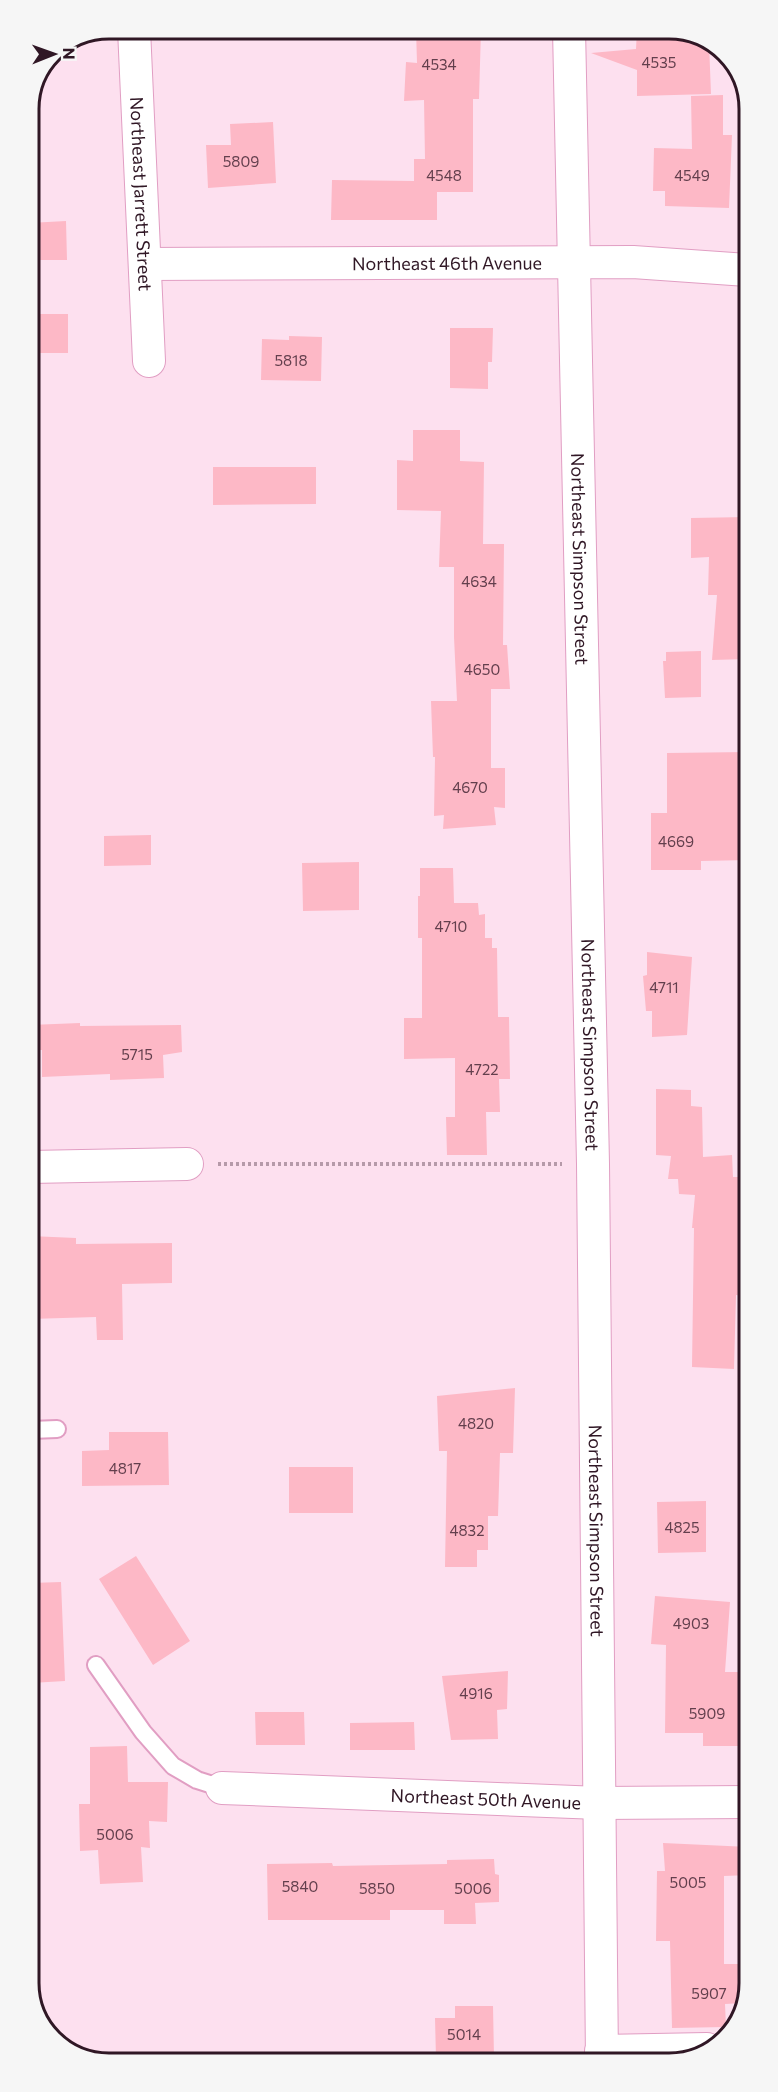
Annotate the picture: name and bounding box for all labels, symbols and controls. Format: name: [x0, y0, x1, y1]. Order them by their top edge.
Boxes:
north arrow: [24, 24, 84, 84]
text: N: [60, 48, 79, 60]
house number: 4535: [642, 53, 676, 71]
house number: 4534: [421, 55, 457, 73]
street label: Northeast Jarrett Street: [126, 96, 157, 291]
house number: 5809: [223, 152, 259, 170]
house number: 4548: [426, 166, 462, 184]
house number: 4549: [674, 166, 710, 184]
street label: Northeast 46th Avenue: [352, 251, 542, 274]
house number: 5818: [274, 351, 308, 369]
street label: Northeast Simpson Street: [567, 453, 593, 665]
house number: 4634: [461, 572, 497, 590]
house number: 4650: [464, 660, 500, 678]
house number: 4670: [452, 778, 488, 796]
house number: 4669: [658, 832, 694, 850]
house number: 4710: [435, 917, 467, 935]
street label: Northeast Simpson Street: [577, 938, 604, 1151]
house number: 4711: [649, 978, 679, 996]
house number: 5715: [121, 1045, 153, 1063]
house number: 4722: [465, 1060, 499, 1078]
house number: 4820: [458, 1414, 494, 1432]
street label: Northeast Simpson Street: [585, 1424, 609, 1637]
house number: 4817: [109, 1459, 141, 1477]
house number: 4825: [665, 1518, 700, 1536]
house number: 4832: [450, 1521, 484, 1539]
house number: 4903: [673, 1614, 709, 1632]
house number: 4916: [459, 1684, 493, 1702]
house number: 5909: [689, 1704, 725, 1722]
street label: Northeast 50th Avenue: [390, 1784, 581, 1813]
house number: 5006: [96, 1825, 134, 1843]
house number: 5005: [670, 1873, 706, 1891]
house number: 5840: [282, 1877, 318, 1895]
house number: 5850: [359, 1879, 395, 1897]
house number: 5006: [454, 1879, 492, 1897]
house number: 5907: [691, 1984, 727, 2002]
house number: 5014: [447, 2025, 481, 2043]

